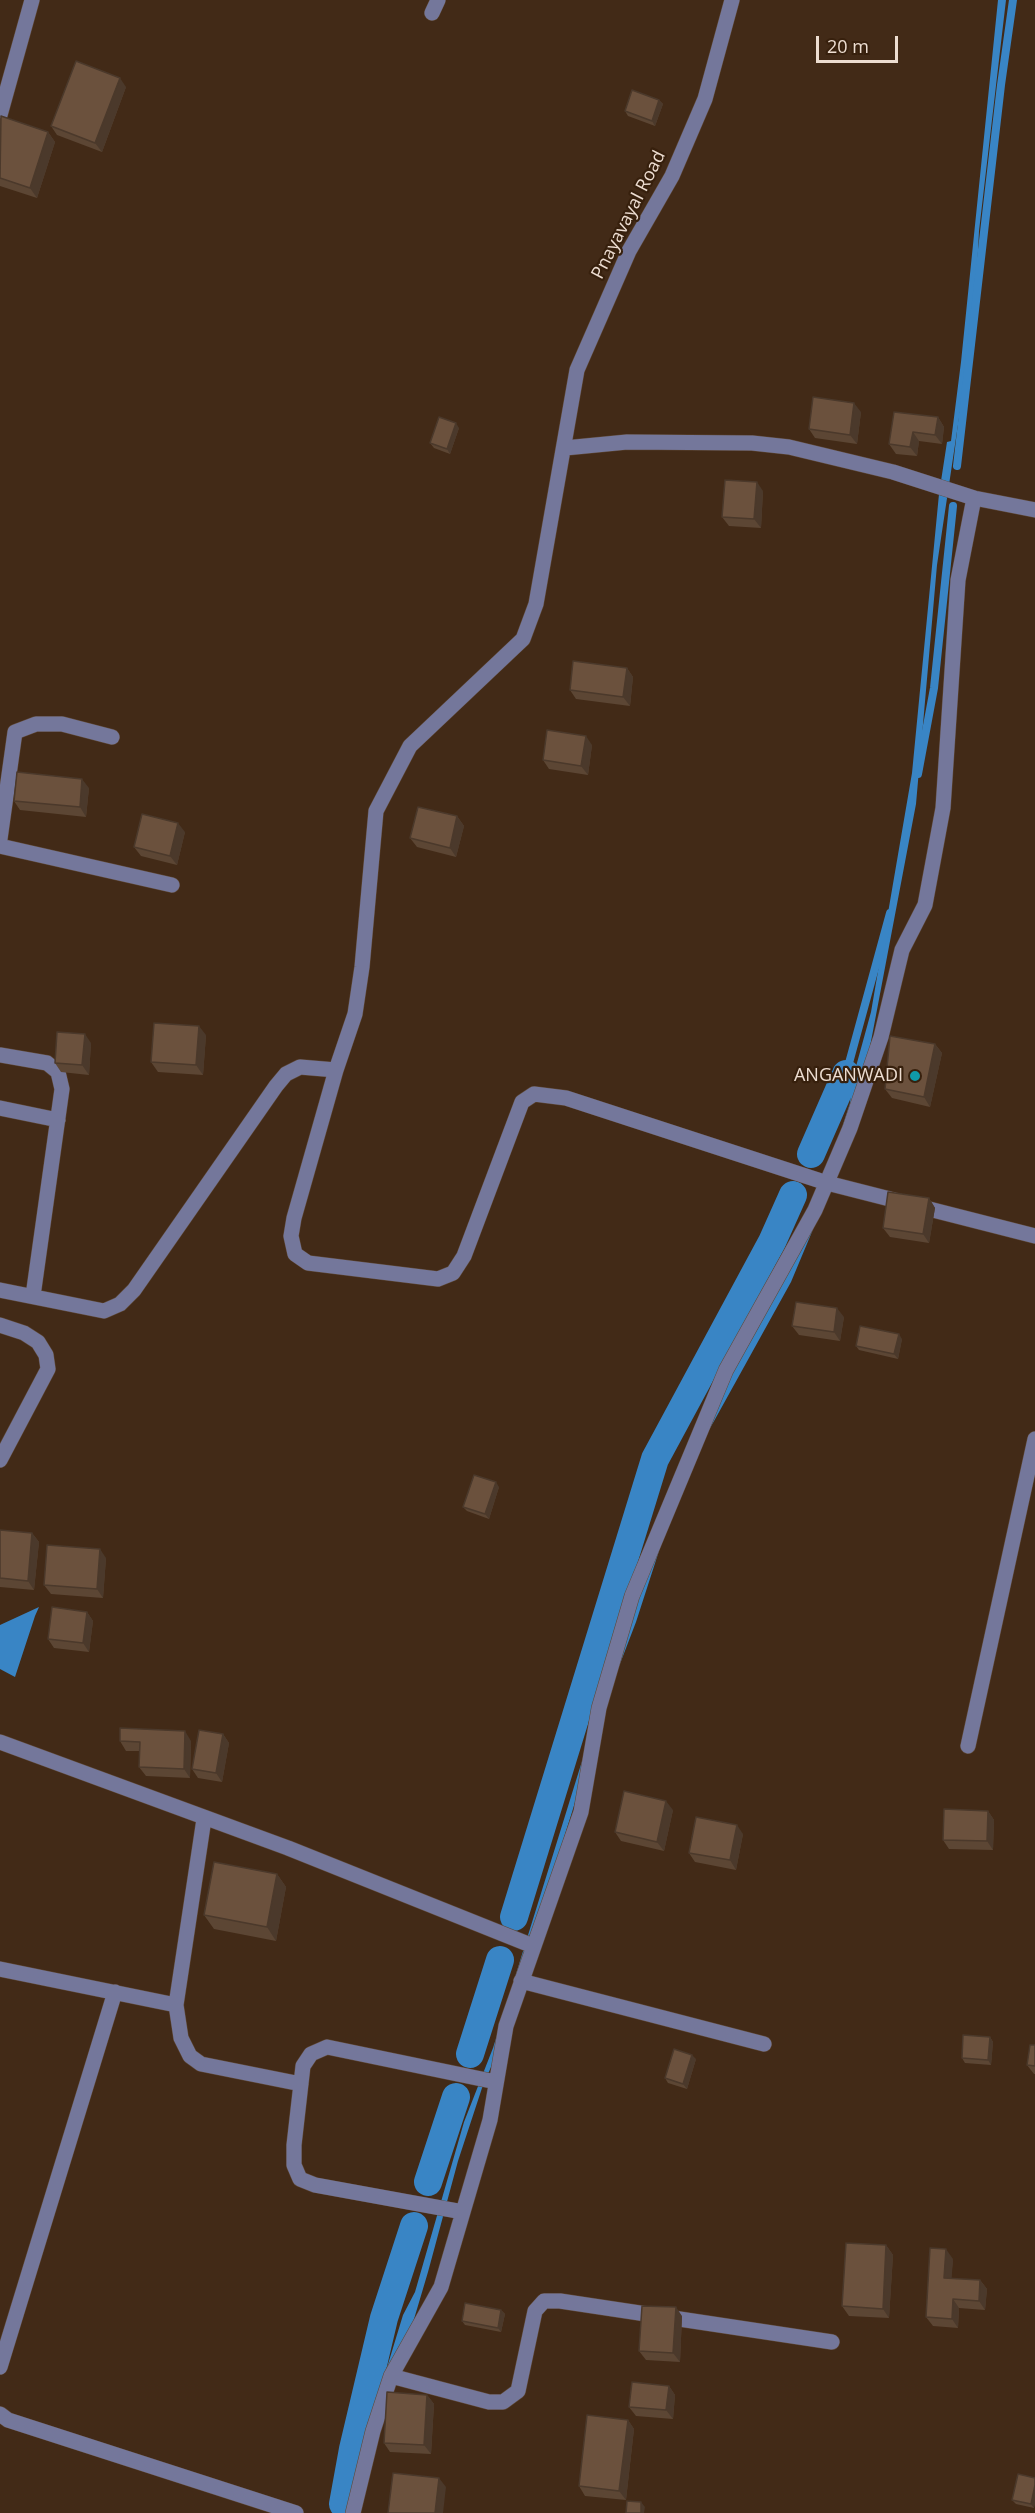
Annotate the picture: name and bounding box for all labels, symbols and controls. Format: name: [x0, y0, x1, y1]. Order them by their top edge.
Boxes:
scale bar: [819, 24, 902, 62]
text: 20 m: [827, 34, 869, 58]
street label: Pnayavayal Road: [587, 147, 671, 283]
place label: ANGANWADI: [794, 1065, 903, 1087]
marker: ANGANWADI: [908, 1069, 922, 1083]

